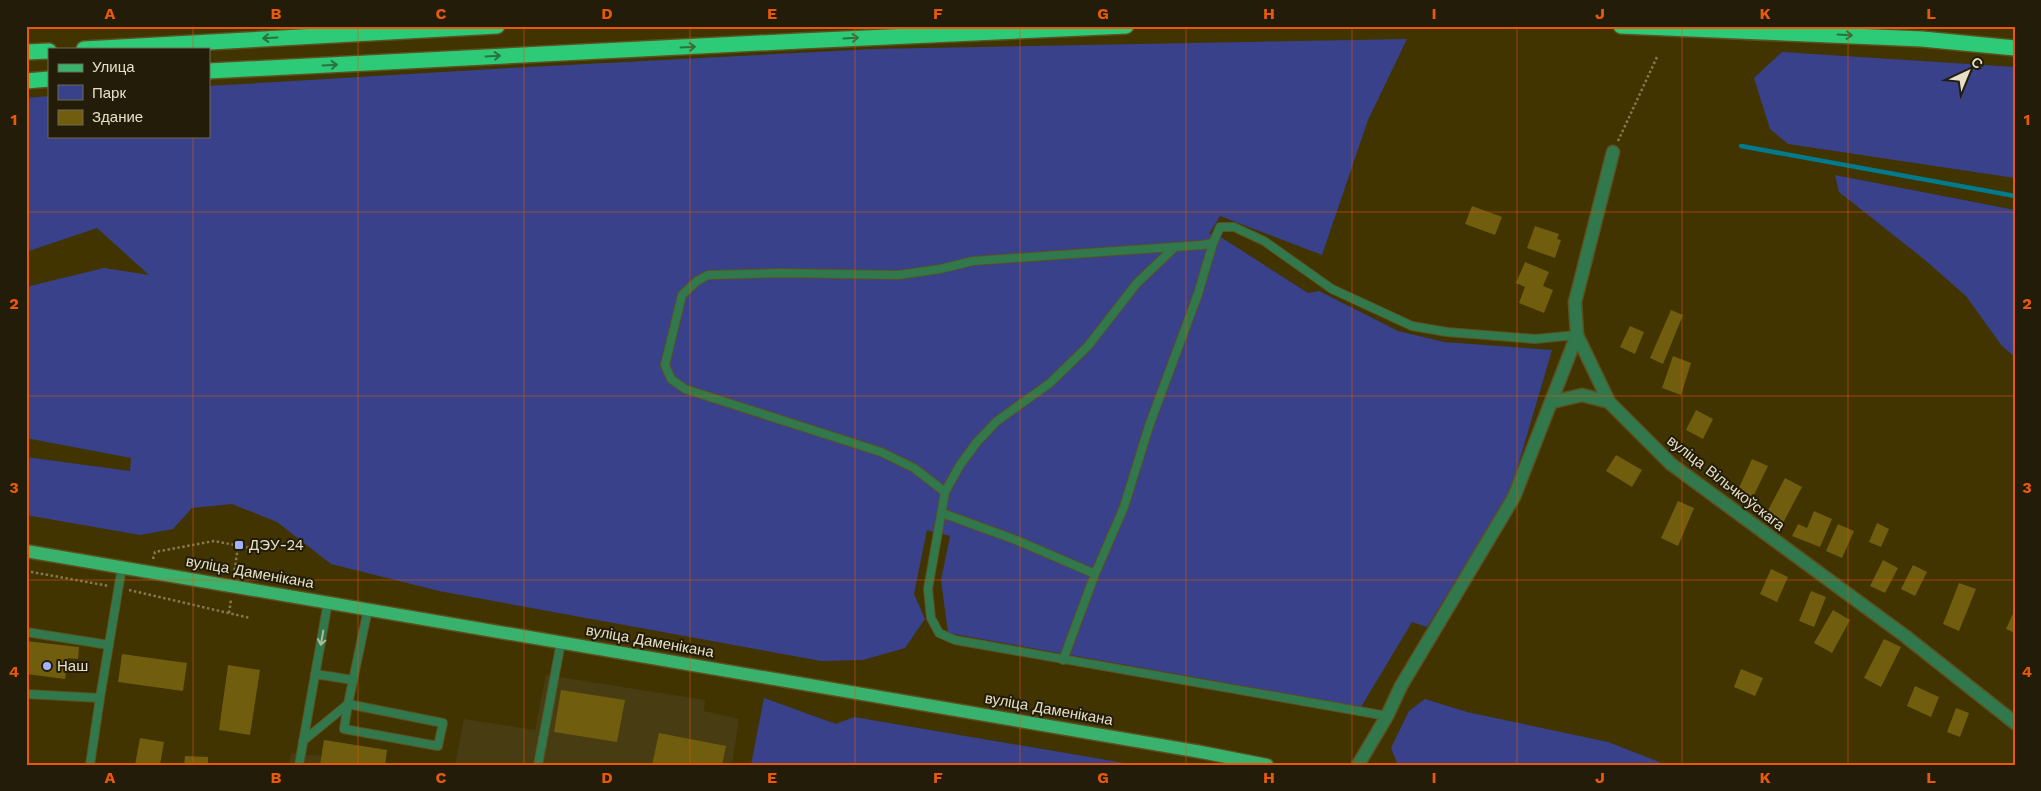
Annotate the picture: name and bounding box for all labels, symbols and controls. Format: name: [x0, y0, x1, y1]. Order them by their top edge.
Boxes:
text: A: [105, 4, 116, 23]
text: B: [271, 4, 282, 23]
text: C: [436, 4, 447, 23]
text: D: [601, 4, 613, 23]
text: E: [767, 4, 777, 23]
text: F: [933, 4, 943, 23]
text: G: [1097, 4, 1109, 23]
text: H: [1263, 4, 1275, 23]
text: I: [1431, 4, 1437, 23]
text: J: [1595, 4, 1605, 23]
text: K: [1759, 4, 1771, 23]
text: L: [1926, 4, 1936, 23]
one-way arrow: [1837, 31, 1853, 40]
one-way arrow: [262, 34, 278, 43]
one-way arrow: [842, 34, 858, 43]
one-way arrow: [680, 42, 696, 51]
legend: [48, 48, 210, 138]
north arrow: [1944, 48, 1994, 98]
one-way arrow: [484, 52, 500, 61]
text: С: [1968, 53, 1986, 72]
text: Улица: [92, 58, 135, 76]
one-way arrow: [322, 60, 338, 69]
text: Парк: [92, 84, 126, 102]
text: Здание: [92, 108, 143, 126]
text: 1: [11, 110, 17, 129]
text: 1: [2024, 110, 2030, 129]
text: 2: [9, 294, 19, 313]
text: 2: [2022, 294, 2032, 313]
street label: вуліца Вільчкоўскага: [1664, 431, 1789, 535]
text: 3: [9, 478, 19, 497]
text: 3: [2022, 478, 2032, 497]
place label: ДЭУ-24: [249, 536, 304, 554]
marker: ДЭУ-24: [233, 539, 245, 551]
street label: вуліца Даменікана: [185, 552, 316, 592]
street label: вуліца Даменікана: [585, 621, 716, 661]
one-way arrow: [316, 630, 326, 646]
place label: Наш: [57, 657, 88, 675]
marker: Наш: [41, 660, 53, 672]
text: 4: [9, 662, 19, 681]
text: 4: [2022, 662, 2032, 681]
street label: вуліца Даменікана: [984, 689, 1115, 729]
text: A: [105, 768, 116, 787]
text: B: [271, 768, 282, 787]
text: C: [436, 768, 447, 787]
text: D: [601, 768, 613, 787]
text: E: [767, 768, 777, 787]
text: F: [933, 768, 943, 787]
text: G: [1097, 768, 1109, 787]
text: H: [1263, 768, 1275, 787]
text: I: [1431, 768, 1437, 787]
text: J: [1595, 768, 1605, 787]
text: K: [1759, 768, 1771, 787]
text: L: [1926, 768, 1936, 787]

